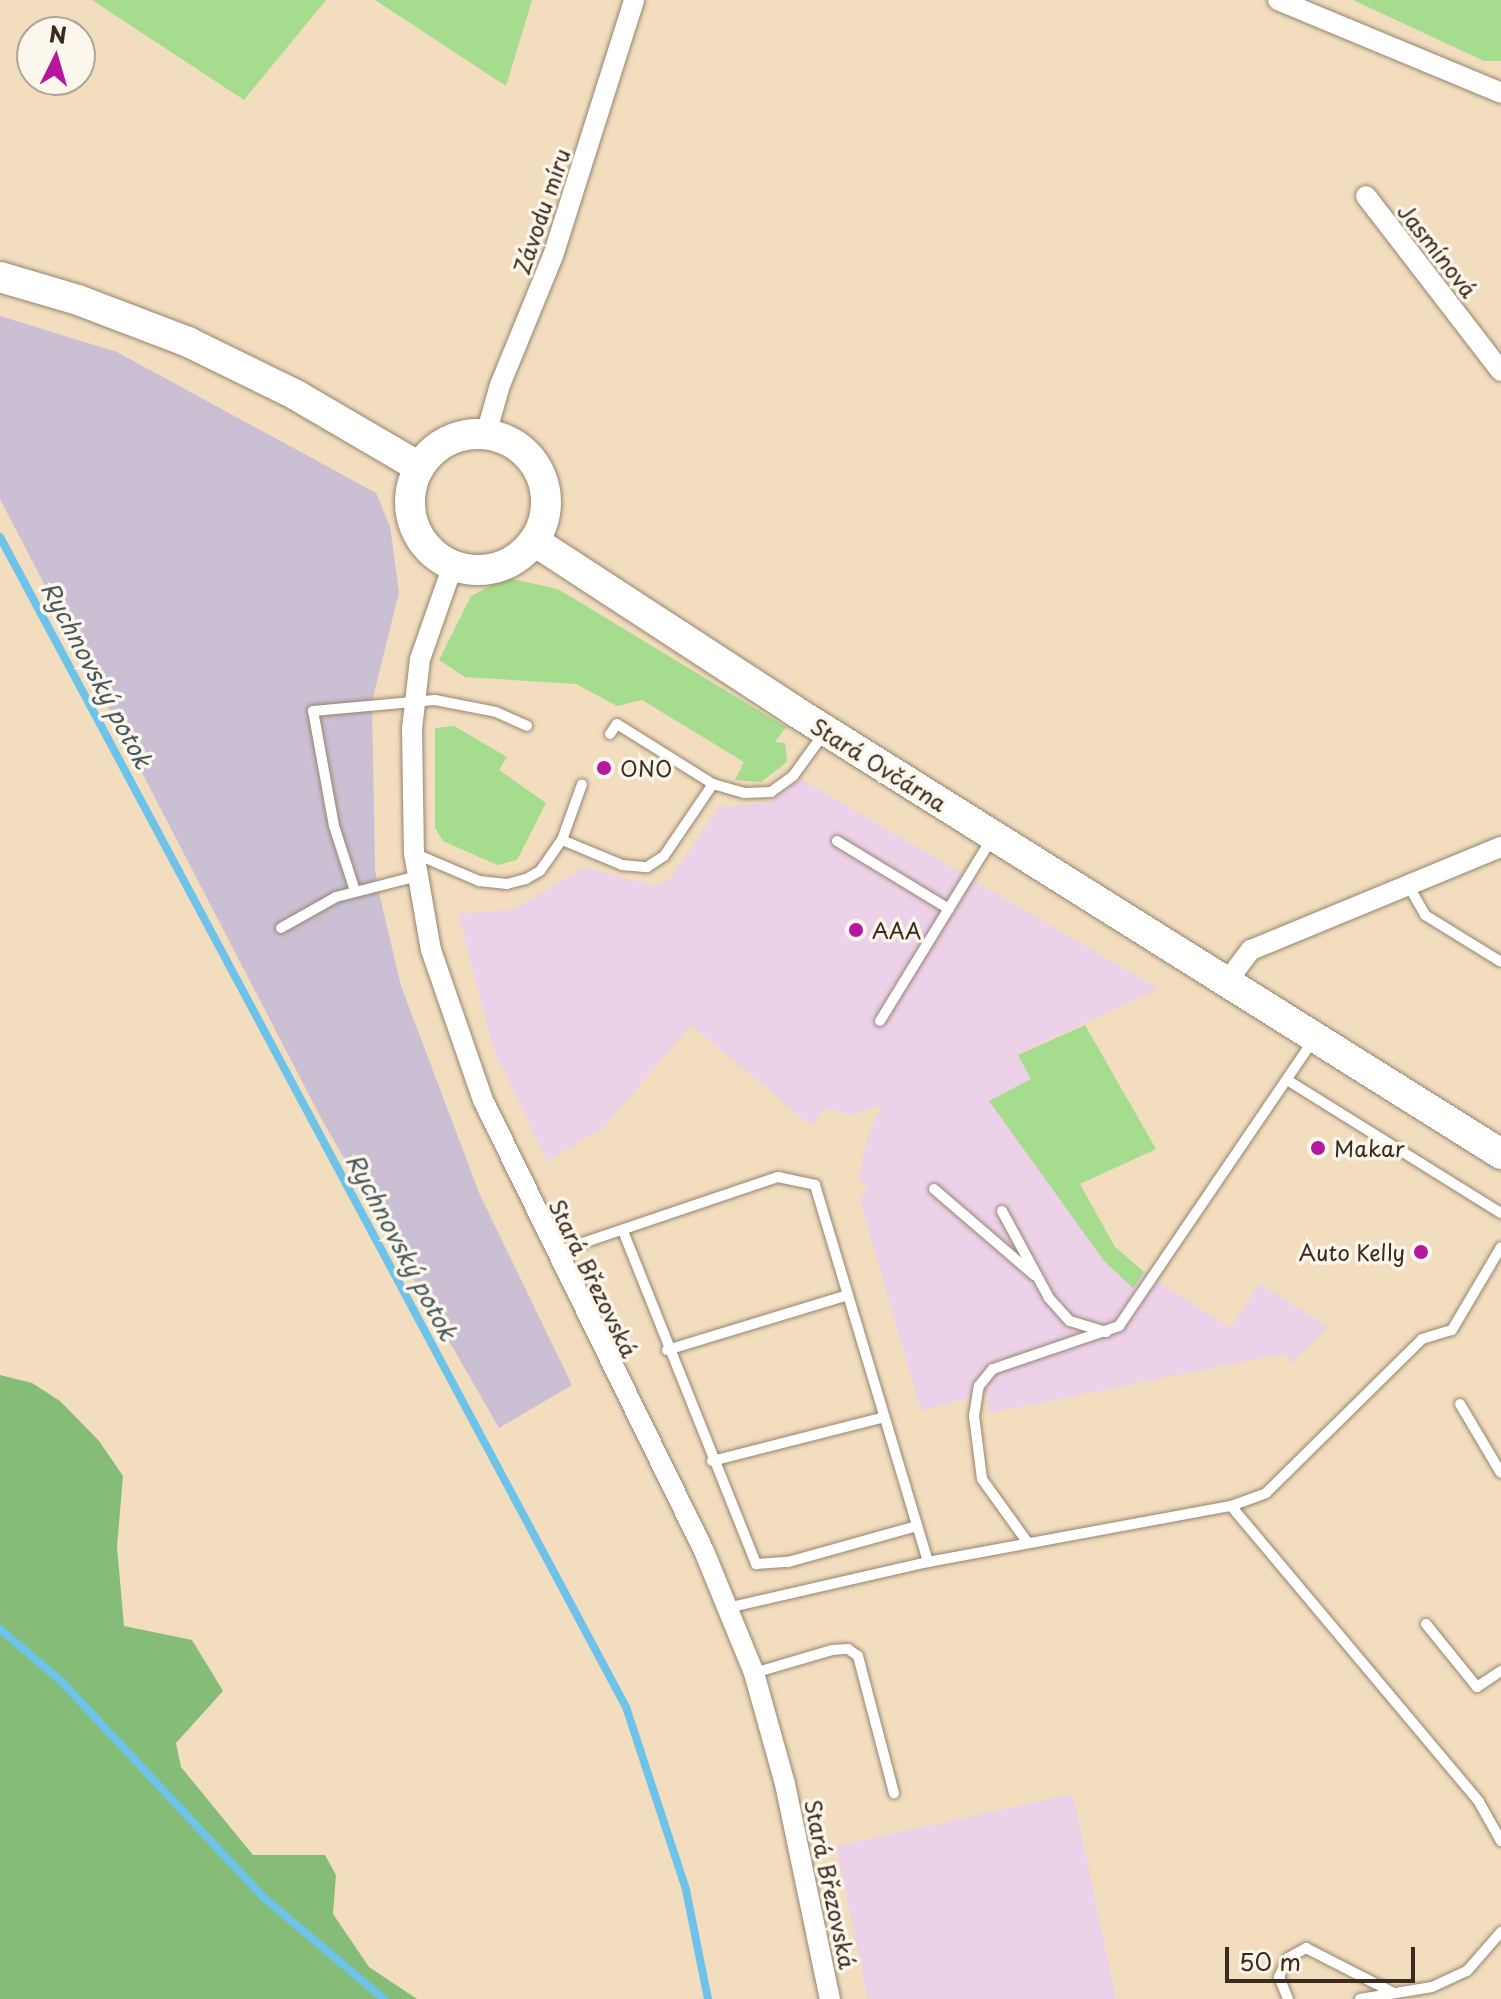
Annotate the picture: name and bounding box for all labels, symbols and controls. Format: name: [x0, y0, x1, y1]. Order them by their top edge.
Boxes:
north arrow: [16, 16, 96, 96]
text: N: [48, 16, 68, 51]
street label: Závodu míru: [507, 144, 575, 278]
street label: Jasmínová: [1393, 198, 1483, 302]
water label: Rychnovský potok: [35, 576, 159, 774]
street label: Stará Ovčárna: [806, 711, 952, 817]
place label: ONO: [620, 755, 672, 781]
marker: ONO: [595, 759, 613, 777]
place label: AAA: [872, 917, 921, 943]
marker: AAA: [847, 921, 865, 939]
place label: Makar: [1334, 1135, 1405, 1161]
marker: Makar: [1309, 1139, 1327, 1157]
water label: Rychnovský potok: [340, 1148, 464, 1346]
street label: Stará Březovská: [544, 1195, 644, 1361]
place label: Auto Kelly: [1295, 1239, 1405, 1265]
marker: Auto Kelly: [1412, 1243, 1430, 1261]
street label: Stará Březovská: [800, 1797, 862, 1971]
scale bar: [1229, 1931, 1419, 1981]
text: 50 m: [1239, 1943, 1301, 1979]

